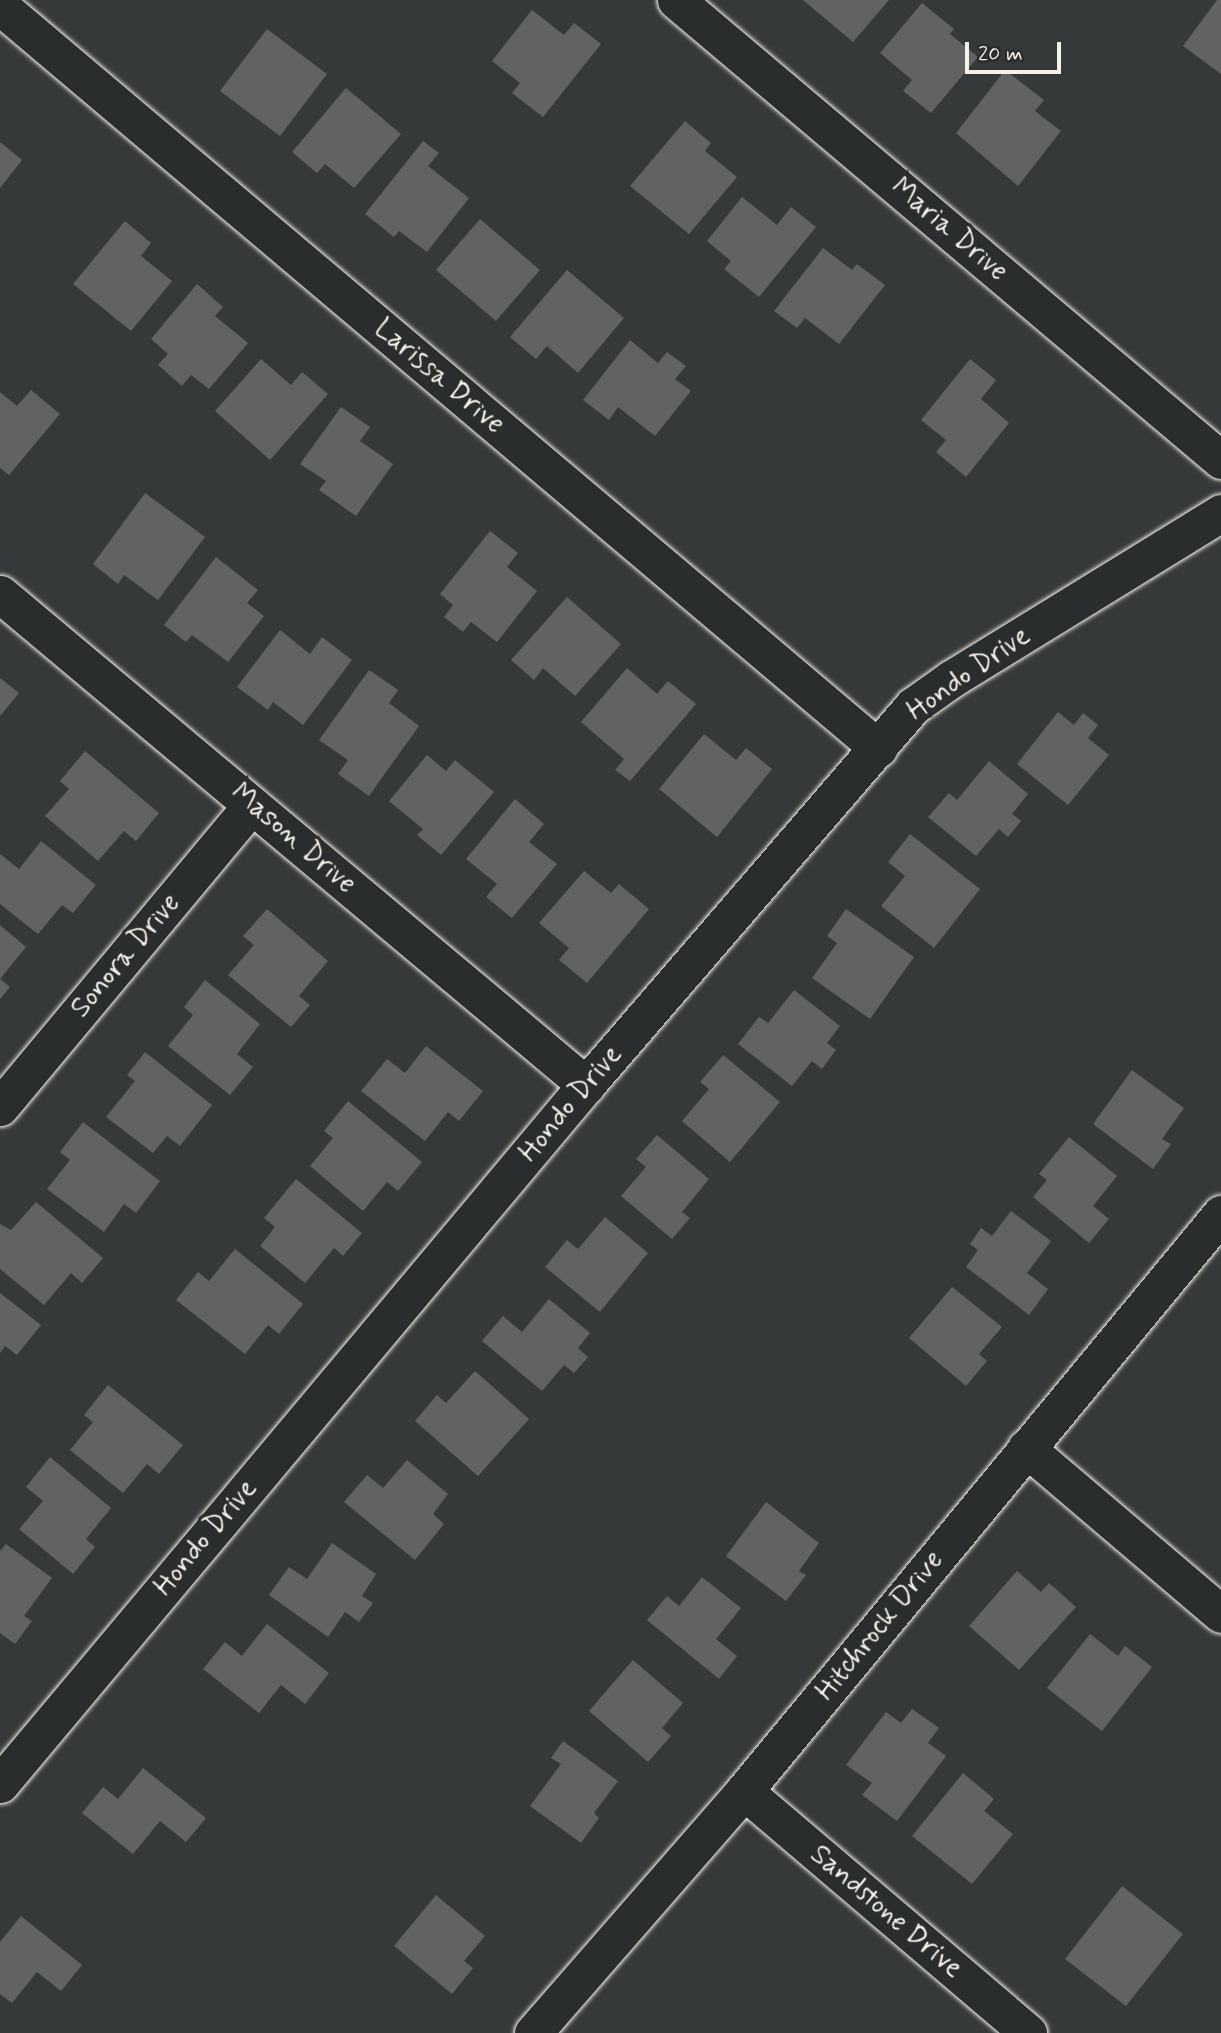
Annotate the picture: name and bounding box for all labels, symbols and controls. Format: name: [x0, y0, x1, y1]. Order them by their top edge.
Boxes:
scale bar: [969, 28, 1065, 72]
text: 20 m: [978, 40, 1023, 68]
street label: Maria Drive: [883, 171, 1015, 289]
street label: Larissa Drive: [367, 313, 511, 441]
street label: Hondo Drive: [902, 620, 1036, 728]
street label: Mason Drive: [223, 777, 363, 901]
street label: Sonora Drive: [64, 887, 188, 1025]
street label: Hondo Drive: [513, 1039, 629, 1169]
street label: Hondo Drive: [148, 1473, 264, 1603]
street label: Hitchrock Drive: [810, 1545, 950, 1707]
street label: Sandstone Drive: [804, 1839, 968, 1985]

